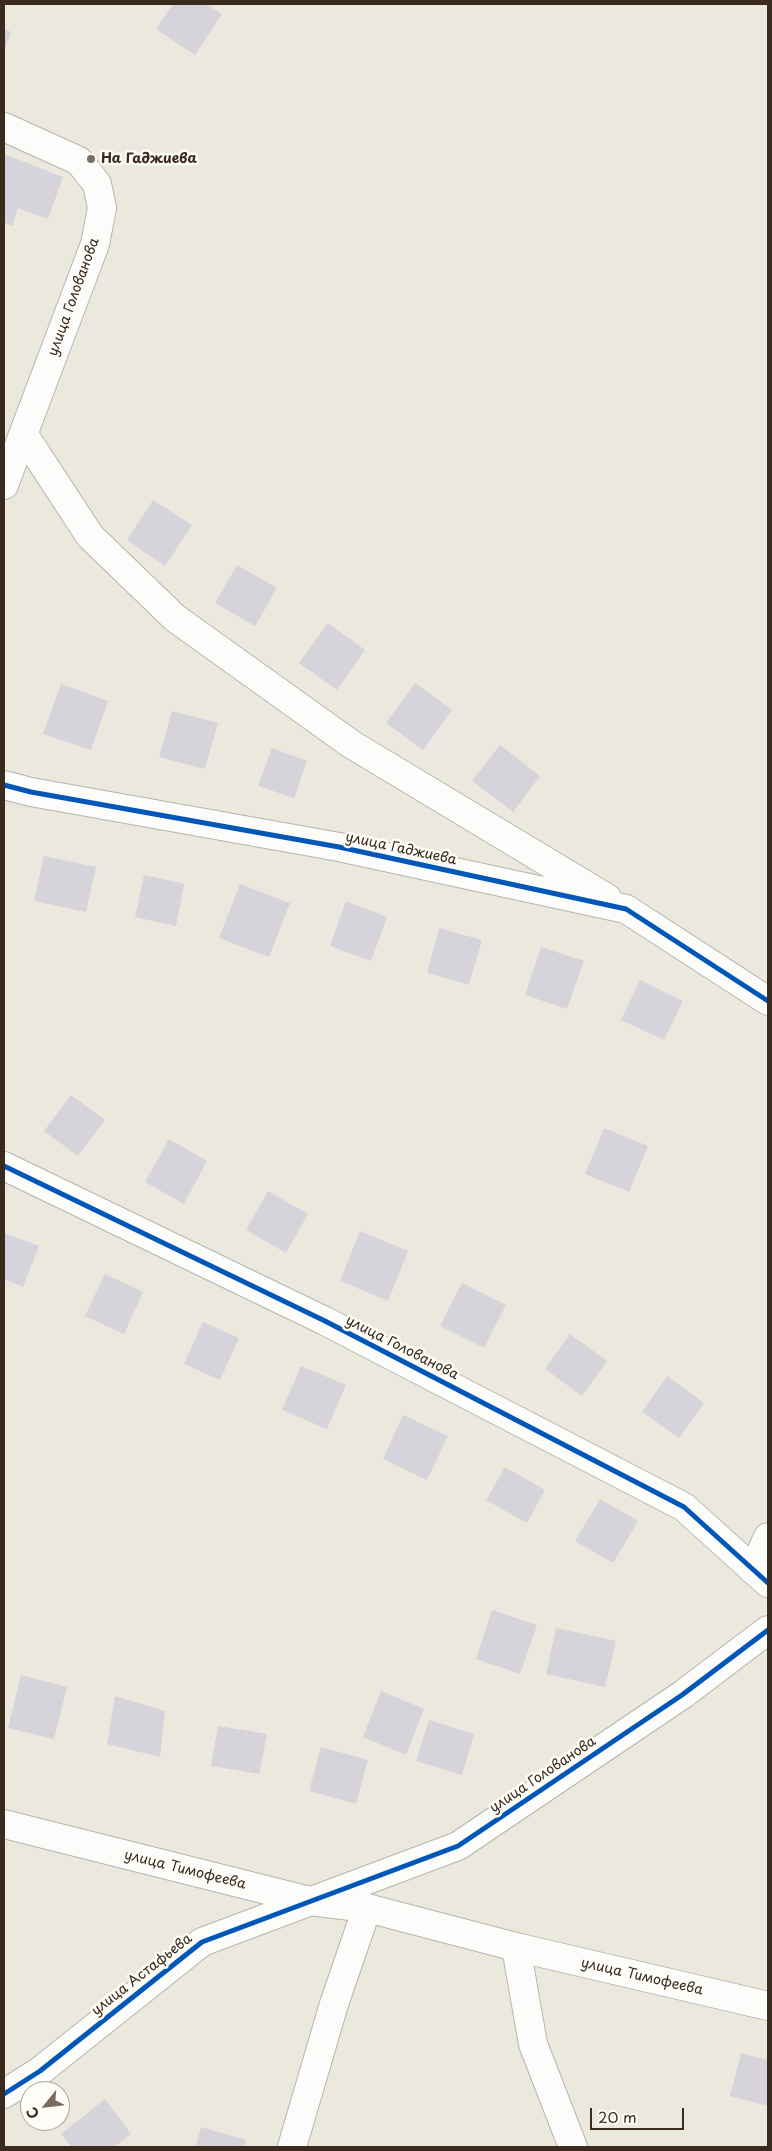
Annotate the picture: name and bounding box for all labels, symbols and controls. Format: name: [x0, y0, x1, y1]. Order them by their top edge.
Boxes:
place label: На Гаджиева: [101, 151, 197, 167]
marker: На Гаджиева: [85, 153, 97, 165]
street label: улица Голованова: [45, 236, 103, 358]
street label: улица Гаджиева: [344, 829, 458, 869]
street label: улица Голованова: [343, 1312, 461, 1384]
street label: улица Голованова: [487, 1733, 599, 1817]
street label: улица Тимофеева: [122, 1847, 248, 1893]
street label: улица Астафьева: [88, 1931, 196, 2019]
street label: улица Тимофеева: [579, 1955, 705, 1999]
north arrow: [20, 2081, 70, 2131]
scale bar: [592, 2098, 686, 2130]
text: С: [21, 2103, 44, 2123]
text: 20 m: [598, 2105, 637, 2128]

